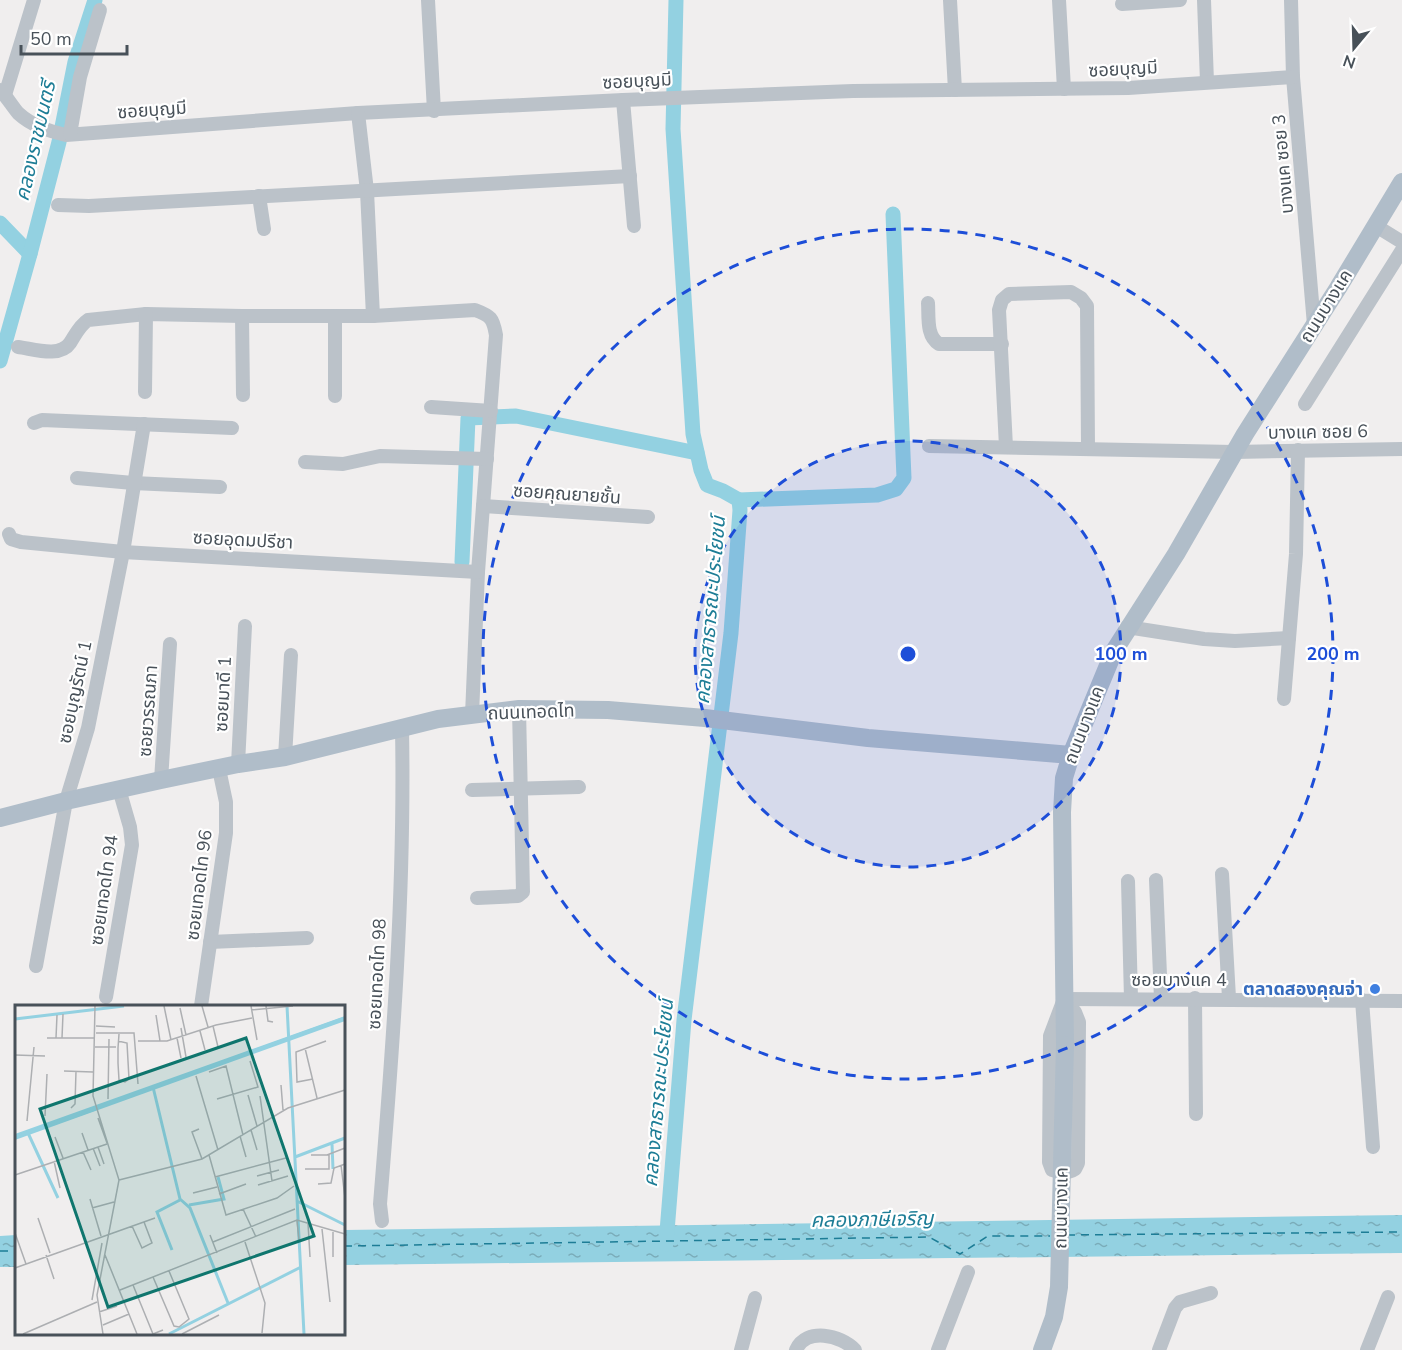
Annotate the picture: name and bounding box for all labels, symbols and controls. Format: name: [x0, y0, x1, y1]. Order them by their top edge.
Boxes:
scale bar: [21, 18, 128, 56]
north arrow: [1324, 18, 1384, 78]
text: 50 m: [30, 27, 72, 51]
text: N: [1340, 49, 1359, 74]
street label: ซอยบุญมี: [1088, 55, 1158, 83]
street label: ซอยบุญมี: [602, 67, 672, 95]
water label: คลองราชมนตรี: [9, 75, 63, 204]
street label: ซอยบุญมี: [117, 96, 187, 124]
street label: บางแค ซอย 3: [1267, 113, 1299, 215]
street label: ถนนบางแค: [1294, 265, 1358, 347]
street label: บางแค ซอย 6: [1268, 419, 1368, 445]
street label: ซอยคุณยายชั้น: [512, 478, 622, 510]
water label: คลองสาธารณะประโยชน์: [689, 511, 733, 705]
street label: ซอยอุดมปรีชา: [192, 525, 294, 555]
street label: ซอยบุญรัตน์ 1: [52, 638, 98, 746]
text: 100 m: [1094, 642, 1148, 666]
text: 200 m: [1306, 642, 1360, 666]
centre of rings: [898, 644, 918, 664]
street label: ซอยมาดี 1: [209, 655, 237, 733]
street label: ซอยวรรณภา: [133, 664, 163, 758]
street label: ถนนบางแค: [1058, 682, 1110, 768]
street label: ถนนเทอดไท: [487, 698, 575, 726]
street label: ซอยเทอดไท 96: [180, 828, 218, 942]
street label: ซอยเทอดไท 94: [84, 833, 124, 947]
street label: ซอยเทอดไท 98: [362, 918, 392, 1030]
street label: ซอยบางแค 4: [1131, 968, 1227, 992]
place label: ตลาดสองคุณจ่า: [1243, 977, 1363, 1001]
marker: ตลาดสองคุณจ่า: [1368, 982, 1382, 996]
water label: คลองสาธารณะประโยชน์: [637, 994, 681, 1188]
inset map: [15, 1005, 345, 1335]
street label: ถนนบางแค: [1048, 1167, 1074, 1249]
water label: คลองภาษีเจริญ: [810, 1205, 935, 1234]

